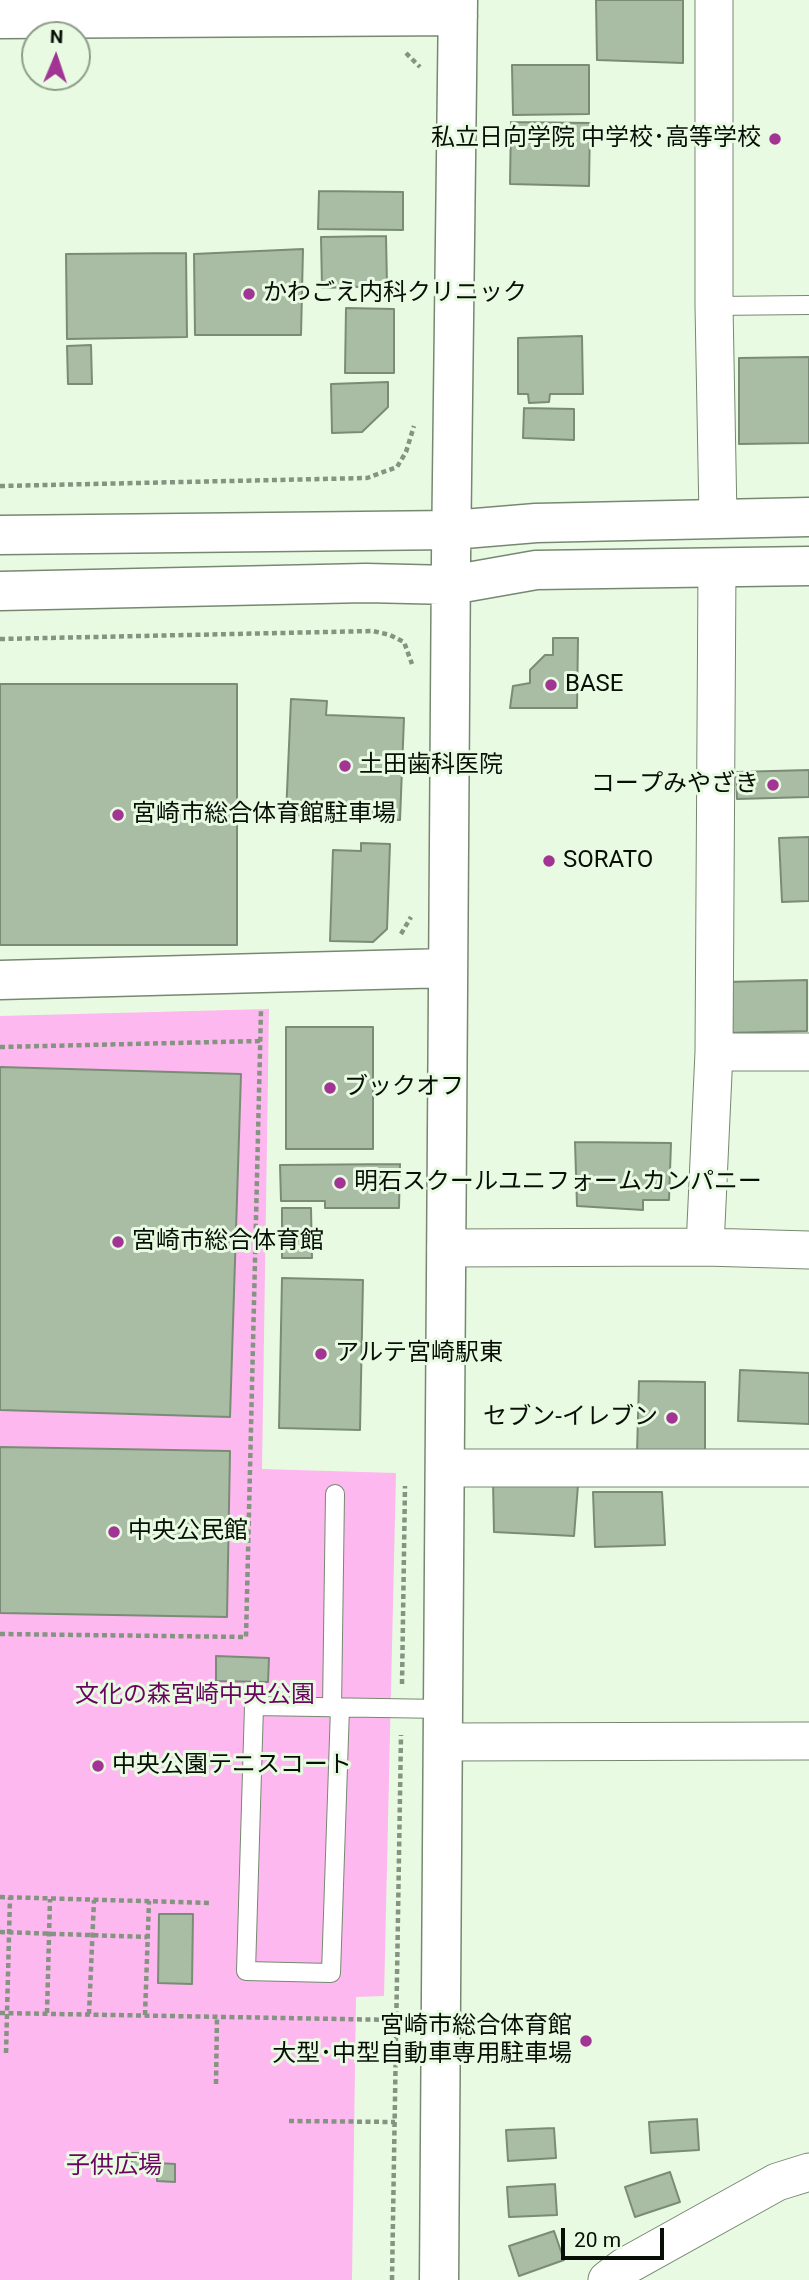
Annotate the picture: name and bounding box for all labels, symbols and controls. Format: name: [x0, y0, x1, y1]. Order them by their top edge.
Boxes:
north arrow: [21, 21, 91, 91]
text: N: [50, 25, 64, 48]
place label: 私立日向学院 中学校･高等学校: [431, 125, 761, 153]
marker: 私立日向学院 中学校･高等学校: [767, 131, 783, 147]
place label: かわごえ内科クリニック: [263, 280, 527, 308]
marker: かわごえ内科クリニック: [241, 286, 257, 302]
place label: BASE: [565, 671, 624, 699]
marker: BASE: [543, 677, 559, 693]
place label: 土田歯科医院: [359, 752, 503, 780]
marker: 土田歯科医院: [337, 758, 353, 774]
place label: コープみやざき: [591, 771, 759, 799]
marker: コープみやざき: [765, 777, 781, 793]
place label: 宮崎市総合体育館駐車場: [132, 801, 396, 829]
marker: 宮崎市総合体育館駐車場: [110, 807, 126, 823]
place label: SORATO: [563, 847, 653, 875]
marker: SORATO: [541, 853, 557, 869]
place label: ブックオフ: [344, 1074, 464, 1102]
marker: ブックオフ: [322, 1080, 338, 1096]
place label: 明石スクールユニフォームカンパニー: [354, 1169, 762, 1197]
marker: 明石スクールユニフォームカンパニー: [332, 1175, 348, 1191]
place label: 宮崎市総合体育館: [132, 1228, 324, 1256]
marker: 宮崎市総合体育館: [110, 1234, 126, 1250]
place label: アルテ宮崎駅東: [335, 1340, 503, 1368]
marker: アルテ宮崎駅東: [313, 1346, 329, 1362]
place label: セブン-イレブン: [483, 1404, 658, 1432]
marker: セブン-イレブン: [664, 1410, 680, 1426]
place label: 中央公民館: [128, 1518, 248, 1546]
marker: 中央公民館: [106, 1524, 122, 1540]
park label: 文化の森宮崎中央公園: [75, 1682, 315, 1710]
place label: 中央公園テニスコート: [112, 1752, 352, 1780]
marker: 中央公園テニスコート: [90, 1758, 106, 1774]
place label: 宮崎市総合体育館 大型･中型自動車専用駐車場: [272, 2013, 572, 2069]
marker: 宮崎市総合体育館 大型･中型自動車専用駐車場: [578, 2033, 594, 2049]
park label: 子供広場: [66, 2153, 162, 2181]
scale bar: [564, 2214, 667, 2258]
text: 20 m: [574, 2228, 621, 2252]

